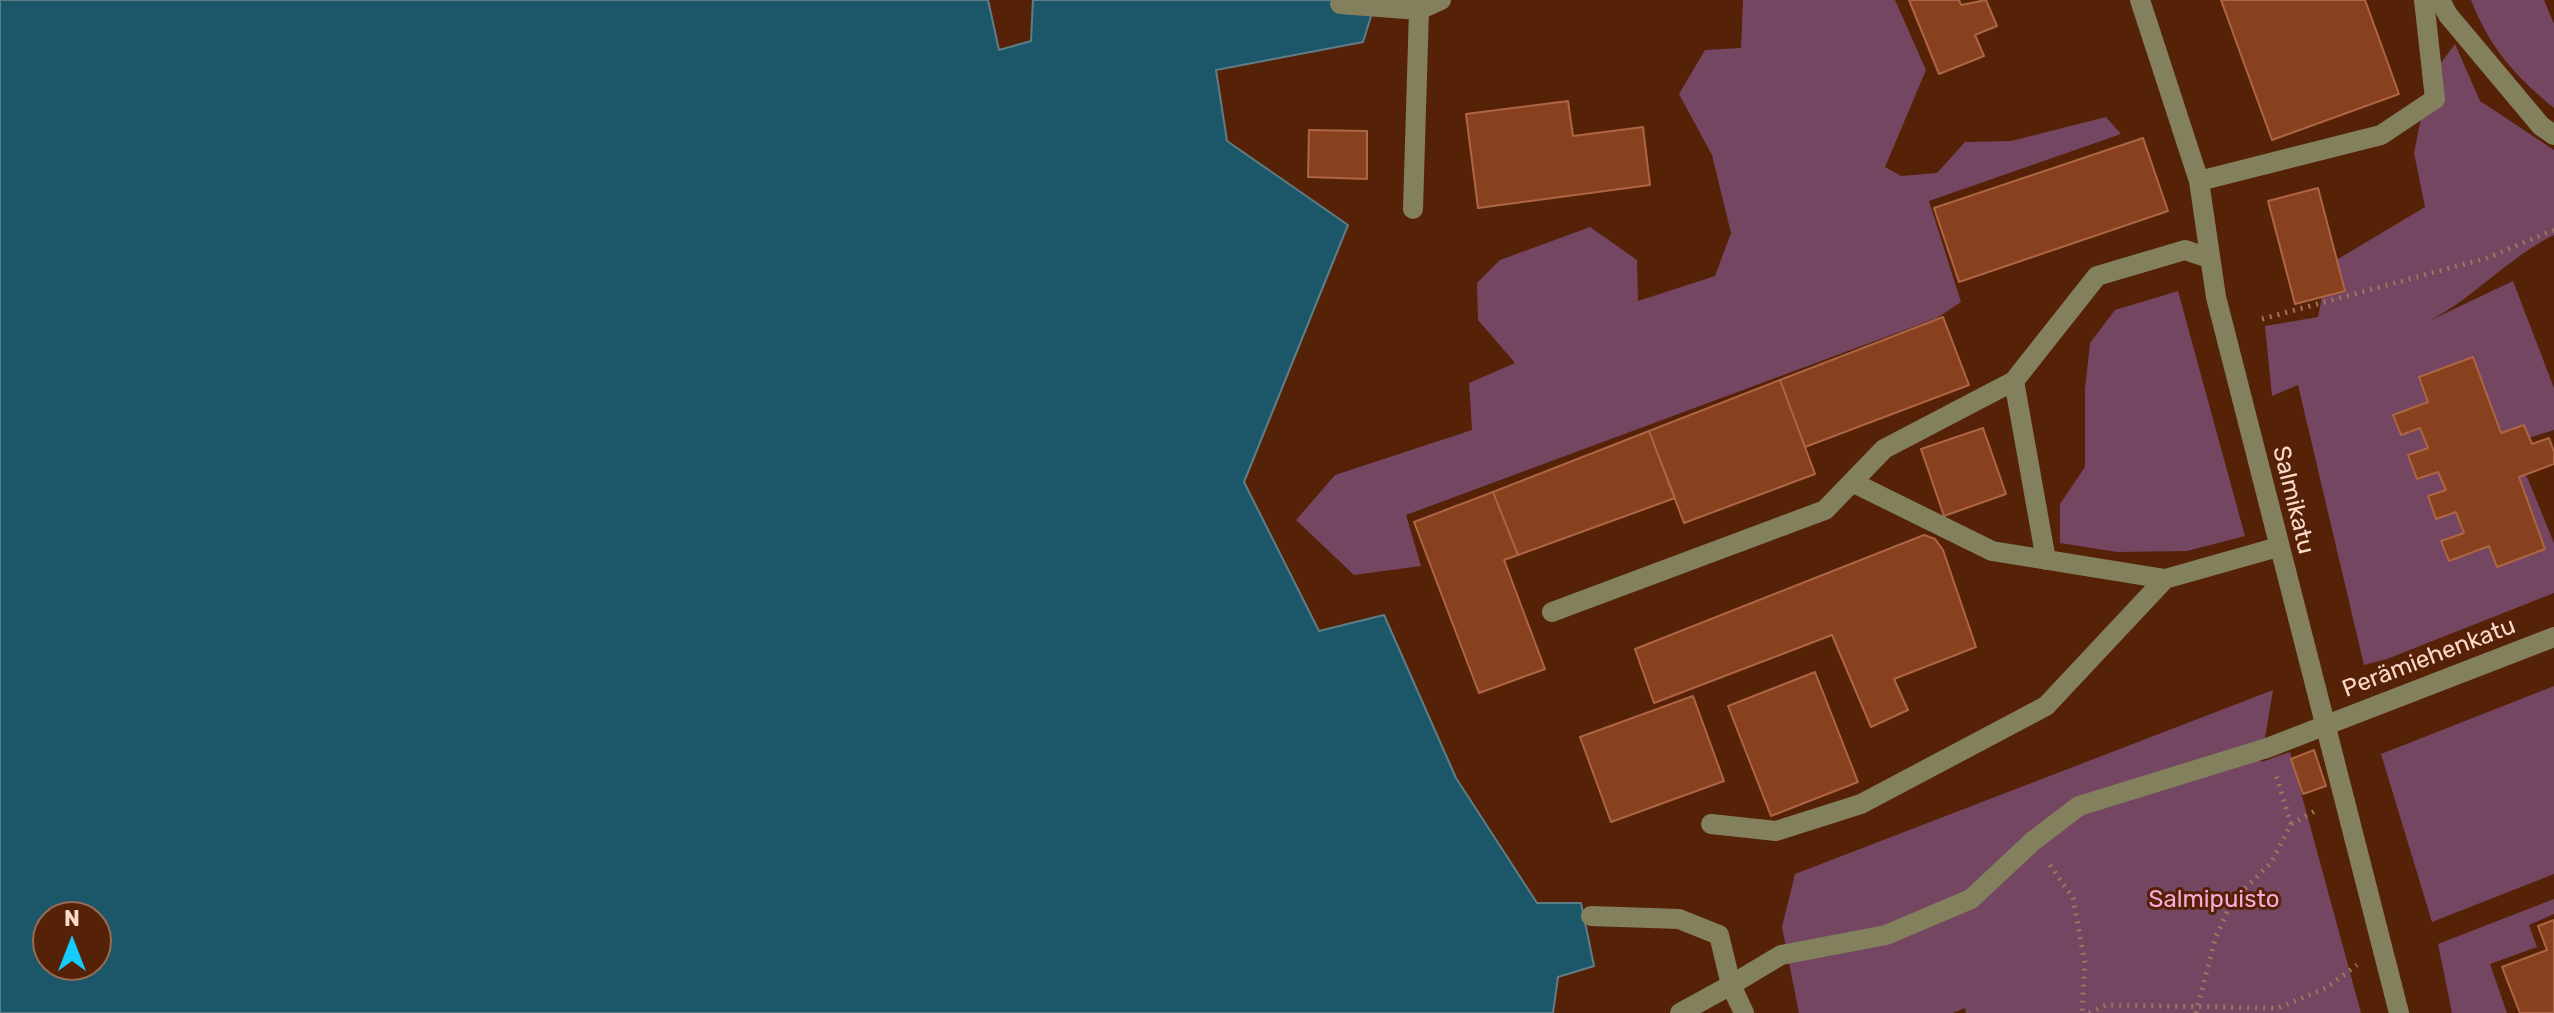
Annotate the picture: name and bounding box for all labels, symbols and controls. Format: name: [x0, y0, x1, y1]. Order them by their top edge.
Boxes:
street label: Salmikatu: [2266, 443, 2320, 557]
street label: Perämiehenkatu: [2338, 612, 2520, 704]
park label: Salmipuisto: [2148, 886, 2280, 914]
north arrow: [32, 901, 112, 981]
text: N: [64, 905, 80, 932]

